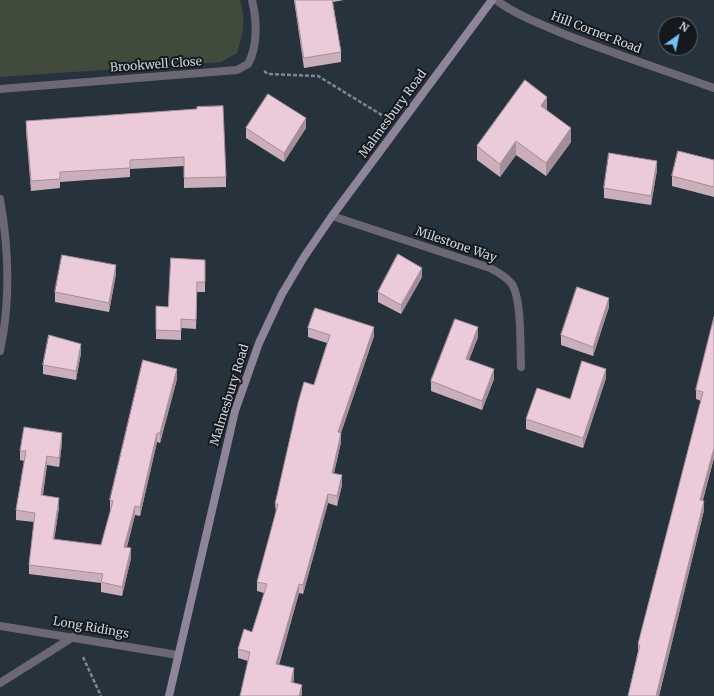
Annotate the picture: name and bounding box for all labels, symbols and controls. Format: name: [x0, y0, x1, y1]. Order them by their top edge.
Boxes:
street label: Hill Corner Road: [549, 9, 643, 57]
north arrow: [658, 16, 698, 56]
text: N: [677, 19, 691, 35]
street label: Brookwell Close: [110, 55, 202, 75]
street label: Malmesbury Road: [356, 67, 430, 161]
street label: Milestone Way: [414, 224, 498, 266]
street label: Malmesbury Road: [208, 343, 252, 447]
street label: Long Ridings: [52, 614, 130, 642]

